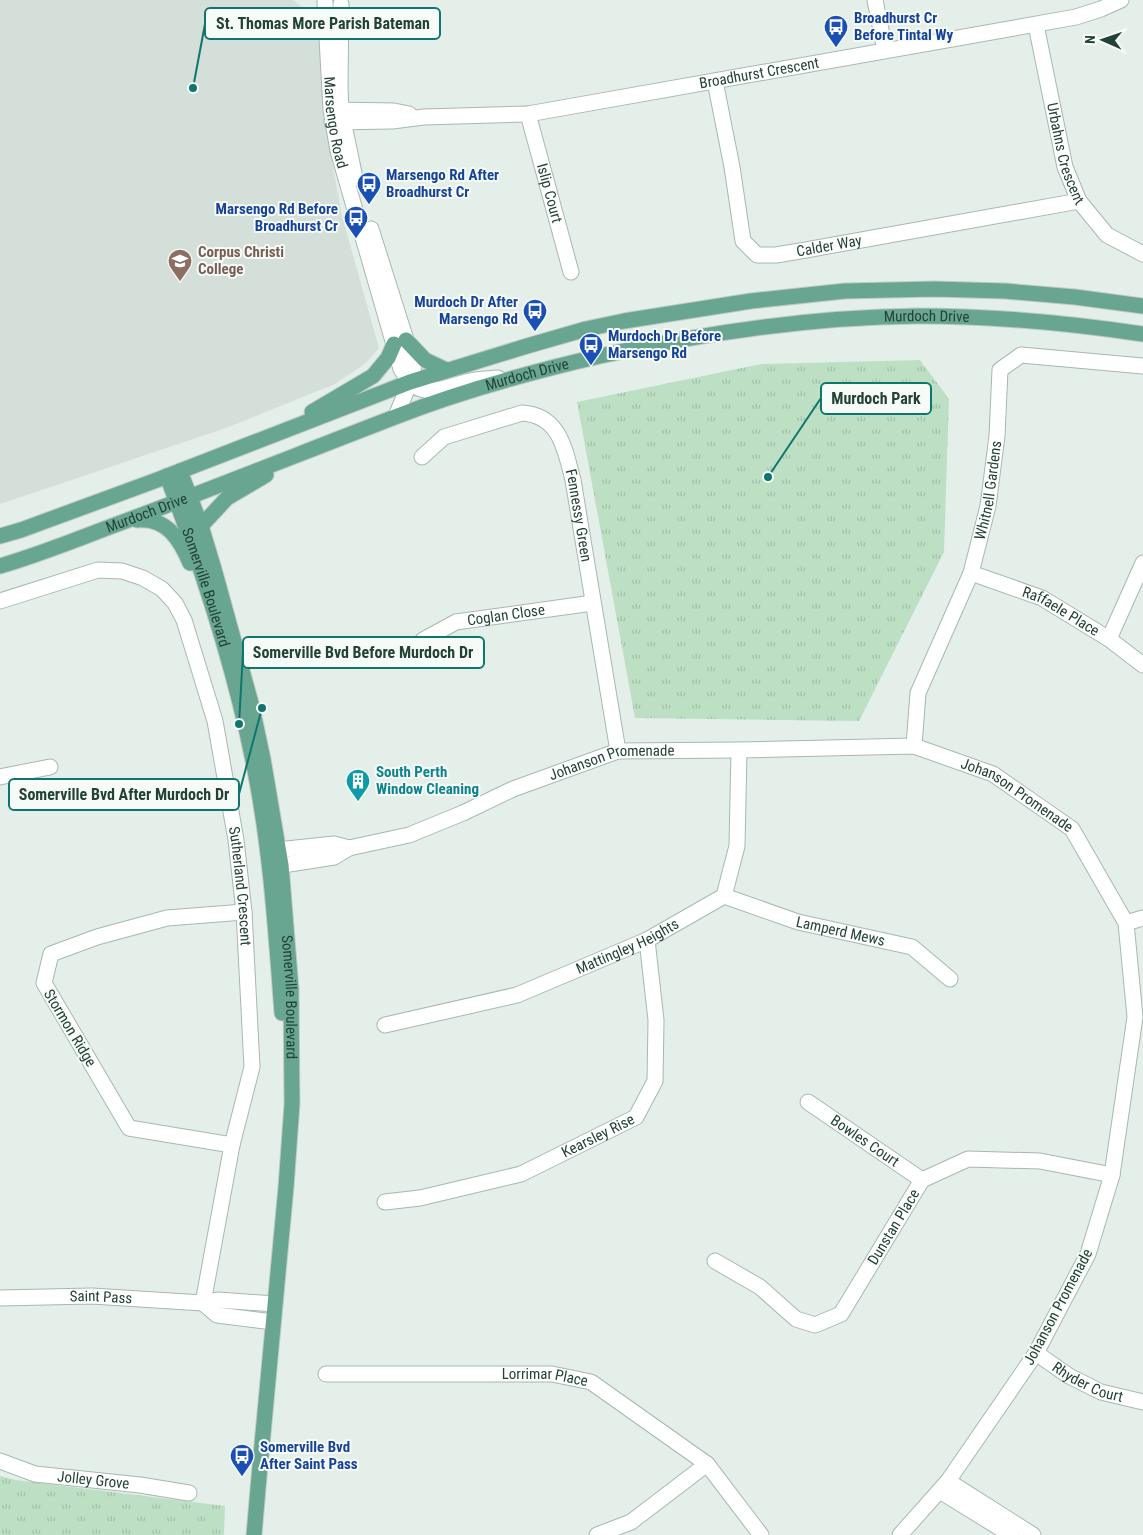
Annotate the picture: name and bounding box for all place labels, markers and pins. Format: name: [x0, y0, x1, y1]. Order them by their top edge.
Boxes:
callout: St. Thomas More Parish Bateman: [205, 8, 440, 39]
place label: Broadhurst Cr Before Tintal Wy: [854, 9, 953, 44]
bus stop icon: Broadhurst Cr Before Tintal Wy: [823, 14, 849, 48]
place label: Marsengo Rd After Broadhurst Cr: [386, 166, 499, 201]
bus stop icon: Marsengo Rd After Broadhurst Cr: [356, 171, 382, 205]
place label: Marsengo Rd Before Broadhurst Cr: [216, 200, 338, 235]
bus stop icon: Marsengo Rd Before Broadhurst Cr: [343, 205, 369, 239]
place label: Corpus Christi College: [198, 243, 284, 278]
school or university icon: Corpus Christi College: [167, 248, 193, 282]
place label: Murdoch Dr After Marsengo Rd: [414, 293, 518, 328]
bus stop icon: Murdoch Dr After Marsengo Rd: [522, 298, 548, 332]
place label: Murdoch Dr Before Marsengo Rd: [608, 327, 721, 362]
bus stop icon: Murdoch Dr Before Marsengo Rd: [578, 332, 604, 366]
callout: Murdoch Park: [821, 383, 931, 414]
callout: Somerville Bvd Before Murdoch Dr: [243, 637, 484, 668]
place label: South Perth Window Cleaning: [376, 763, 479, 798]
building icon: South Perth Window Cleaning: [345, 768, 371, 802]
callout: Somerville Bvd After Murdoch Dr: [9, 779, 239, 810]
place label: Somerville Bvd After Saint Pass: [260, 1438, 358, 1473]
bus stop icon: Somerville Bvd After Saint Pass: [229, 1443, 255, 1477]

